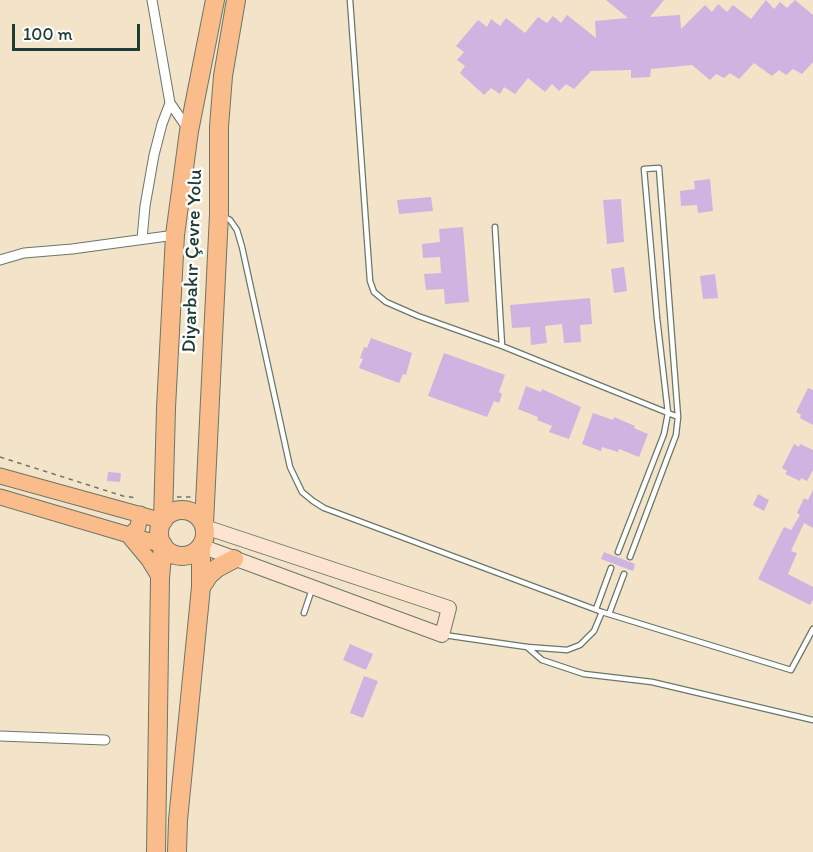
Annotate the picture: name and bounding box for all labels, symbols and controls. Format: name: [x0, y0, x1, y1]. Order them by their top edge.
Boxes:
scale bar: [15, 12, 142, 50]
text: 100 m: [23, 23, 73, 45]
street label: Diyarbakır Çevre Yolu: [178, 169, 208, 353]

